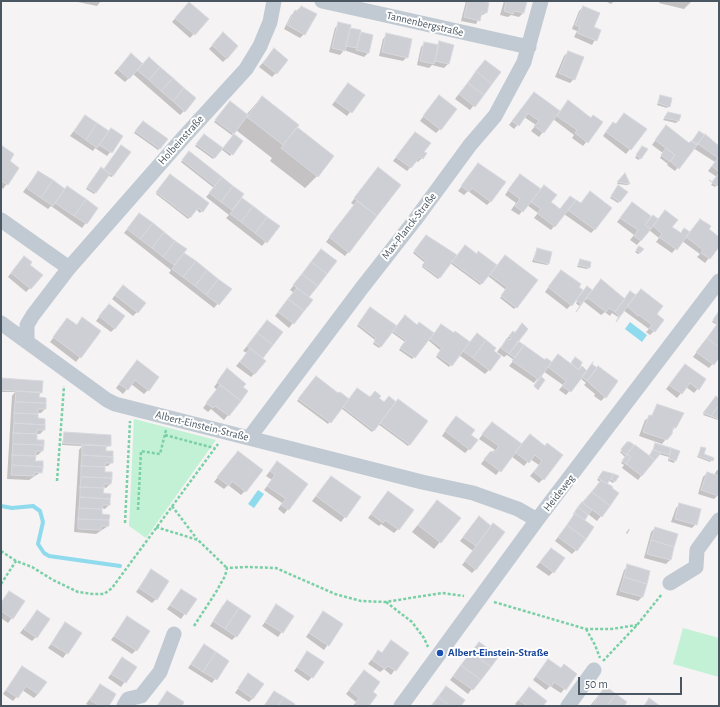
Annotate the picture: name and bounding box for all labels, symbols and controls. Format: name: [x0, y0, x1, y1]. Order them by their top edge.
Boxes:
street label: Tannenbergstraße: [385, 9, 465, 39]
street label: Holbeinstraße: [155, 113, 207, 167]
street label: Max-Planck-Straße: [379, 190, 439, 262]
street label: Albert-Einstein-Straße: [154, 408, 250, 444]
street label: Heideweg: [540, 472, 578, 514]
place label: Albert-Einstein-Straße: [448, 646, 548, 660]
marker: Albert-Einstein-Straße: [435, 648, 445, 658]
scale bar: [580, 669, 684, 695]
text: 50 m: [585, 678, 608, 690]

